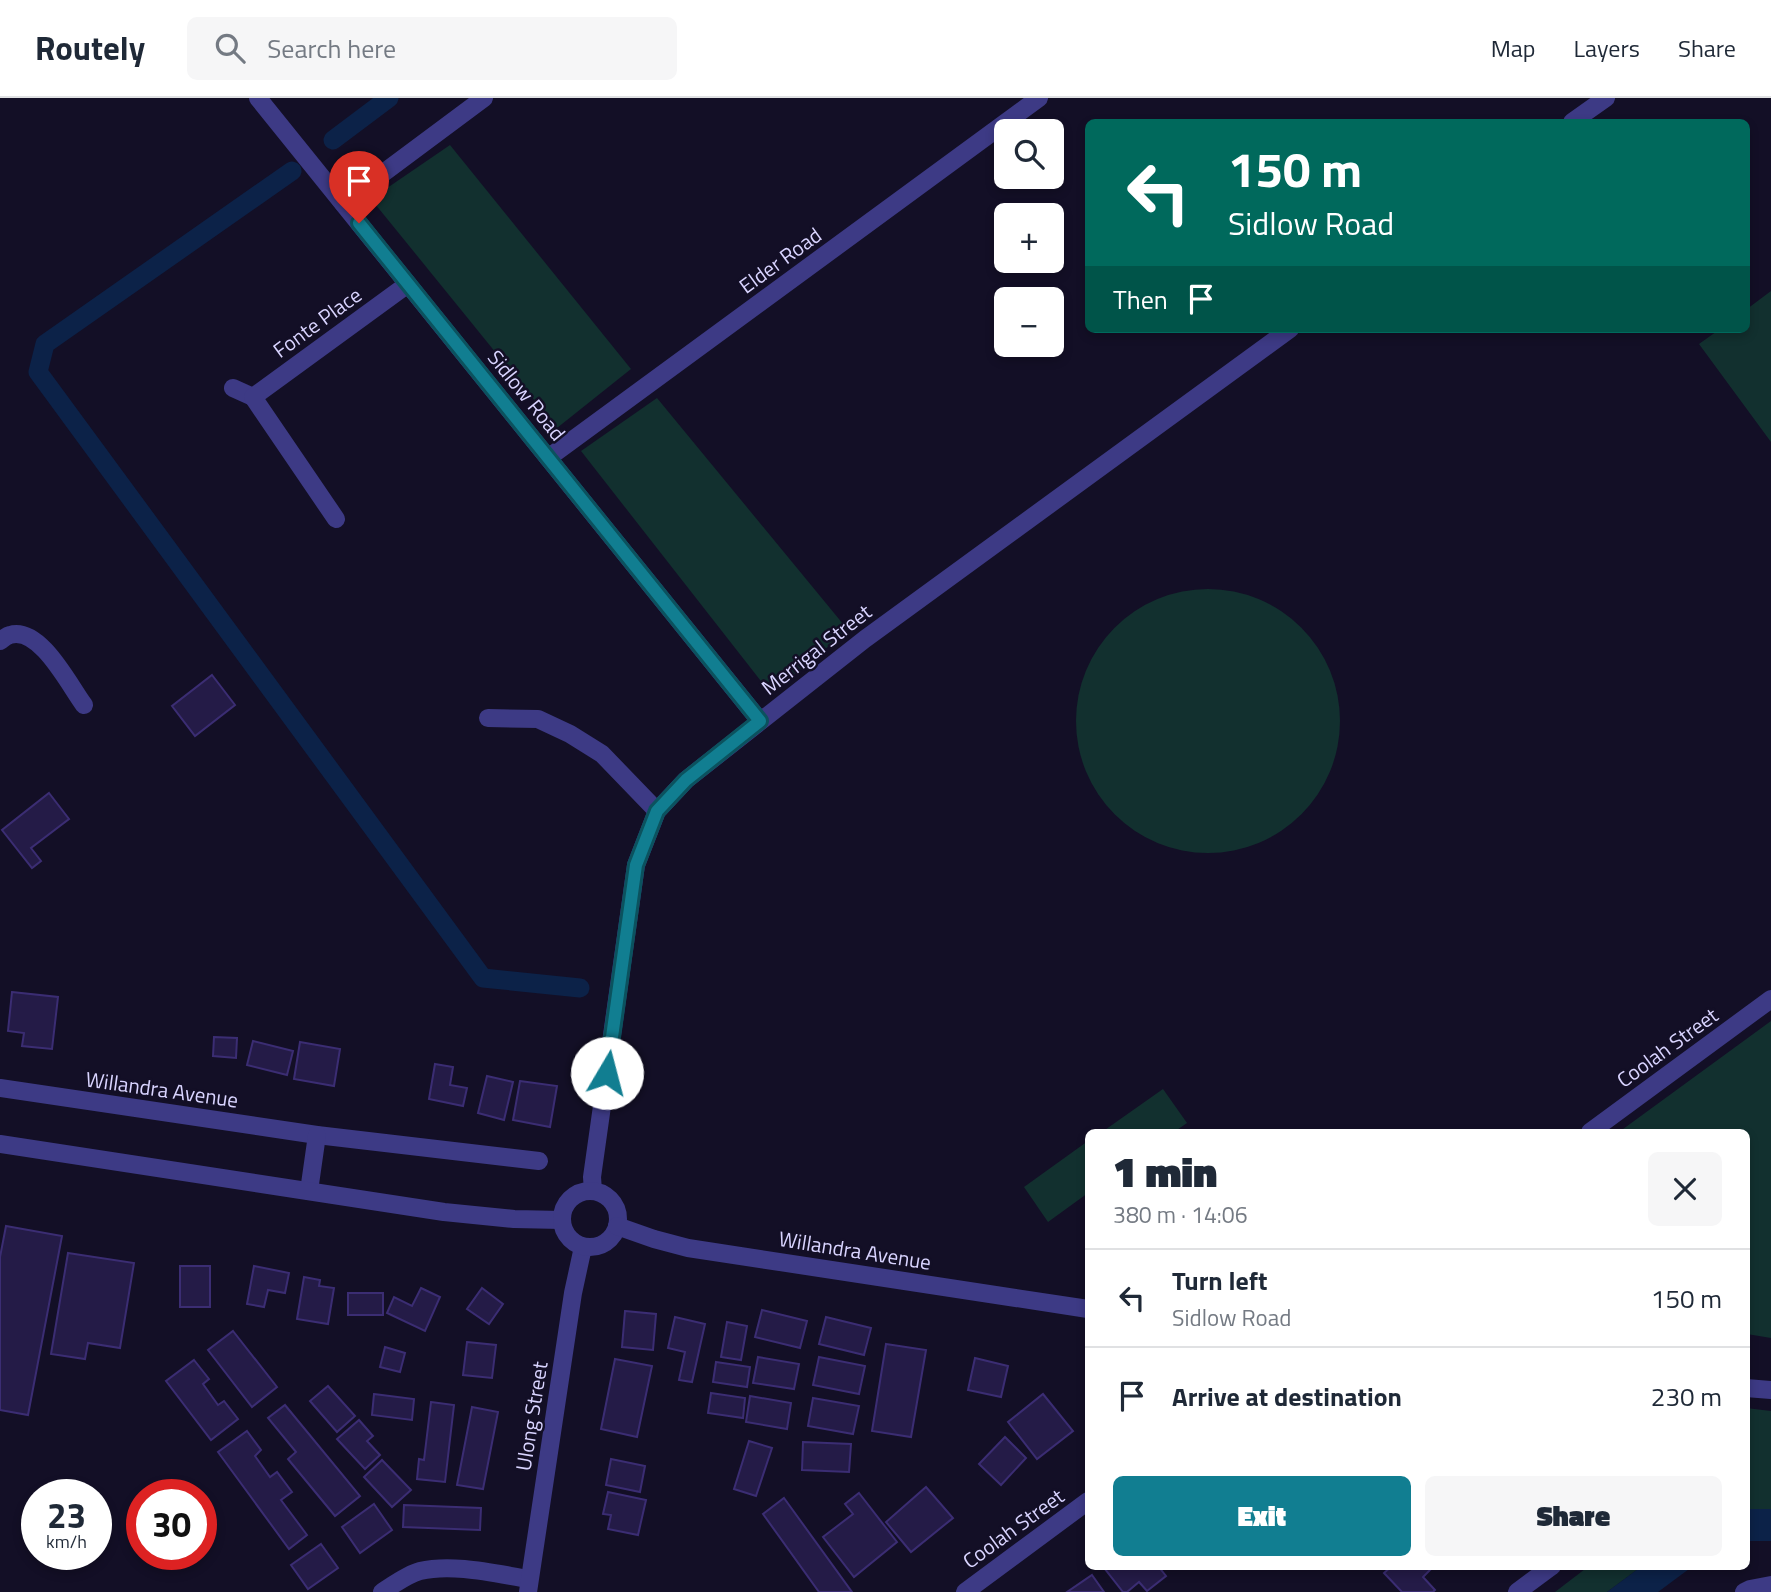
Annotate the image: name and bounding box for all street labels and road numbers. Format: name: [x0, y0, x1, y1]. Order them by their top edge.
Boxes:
street label: Elder Road: [732, 219, 828, 301]
street label: Fonte Place: [266, 279, 368, 365]
street label: Sidlow Road: [480, 343, 574, 447]
street label: Merrigal Street: [754, 595, 878, 702]
street label: Coolah Street: [1610, 999, 1725, 1095]
street label: Willandra Avenue: [84, 1062, 240, 1116]
street label: Willandra Avenue: [776, 1222, 934, 1278]
street label: Ulong Street: [507, 1358, 556, 1473]
street label: Coolah Street: [956, 1480, 1071, 1576]

